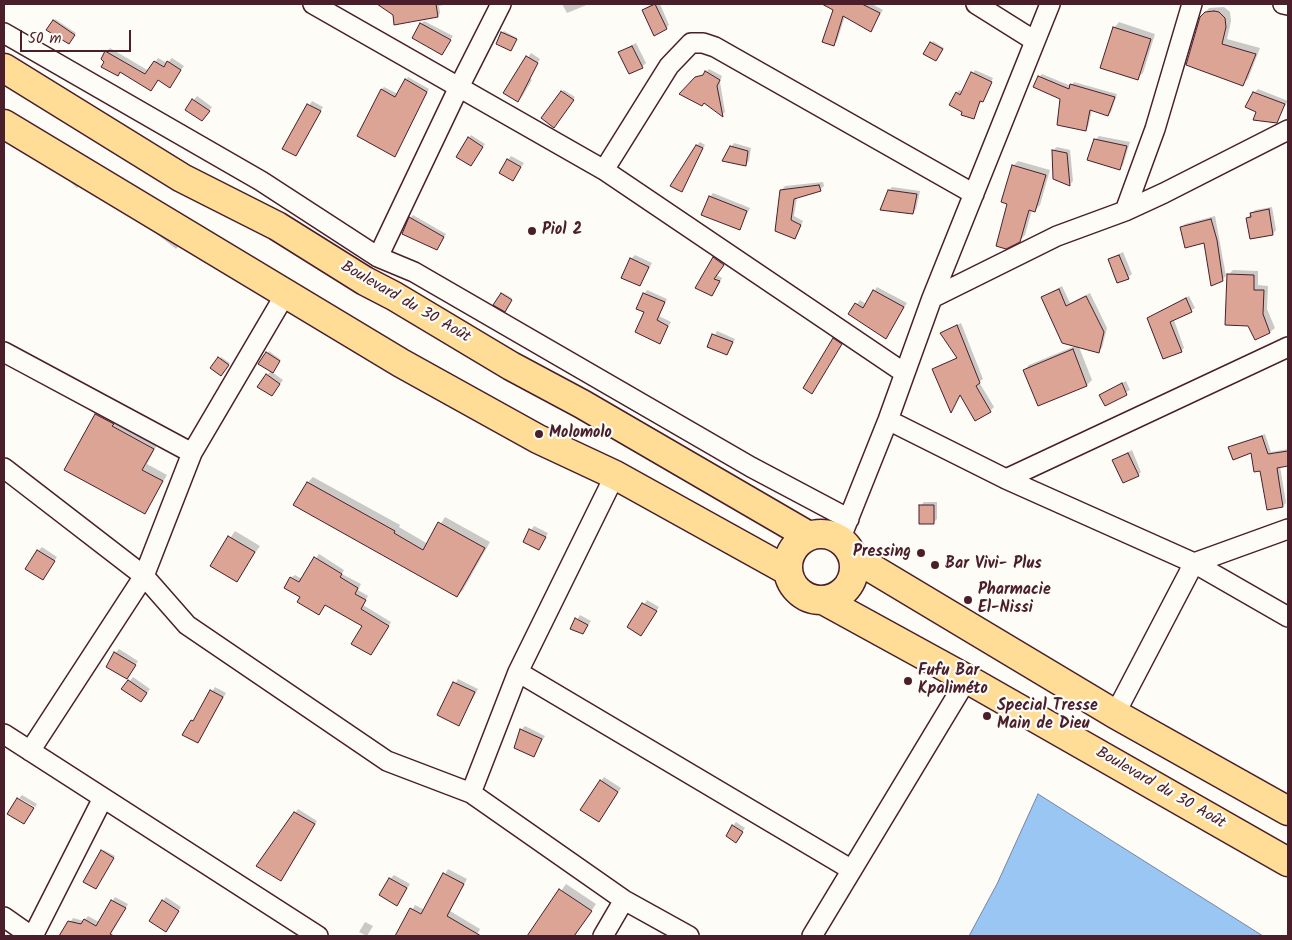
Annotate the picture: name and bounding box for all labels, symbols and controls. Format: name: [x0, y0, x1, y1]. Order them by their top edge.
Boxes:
scale bar: [22, 20, 134, 52]
text: 50 m: [28, 27, 62, 51]
place label: Piol 2: [542, 221, 582, 241]
marker: Piol 2: [526, 225, 538, 237]
street label: Boulevard du 30 Août: [337, 258, 473, 348]
place label: Molomolo: [549, 424, 612, 444]
marker: Molomolo: [533, 428, 545, 440]
place label: Pressing: [853, 543, 911, 563]
marker: Pressing: [915, 547, 927, 559]
place label: Bar Vivi- Plus: [945, 555, 1042, 575]
marker: Bar Vivi- Plus: [929, 559, 941, 571]
place label: Pharmacie El-Nissi: [978, 581, 1051, 619]
marker: Pharmacie El-Nissi: [962, 594, 974, 606]
place label: Fufu Bar Kpaliméto: [918, 662, 988, 700]
marker: Fufu Bar Kpaliméto: [902, 675, 914, 687]
place label: Special Tresse Main de Dieu: [997, 697, 1098, 735]
marker: Special Tresse Main de Dieu: [981, 710, 993, 722]
street label: Boulevard du 30 Août: [1092, 744, 1228, 834]

